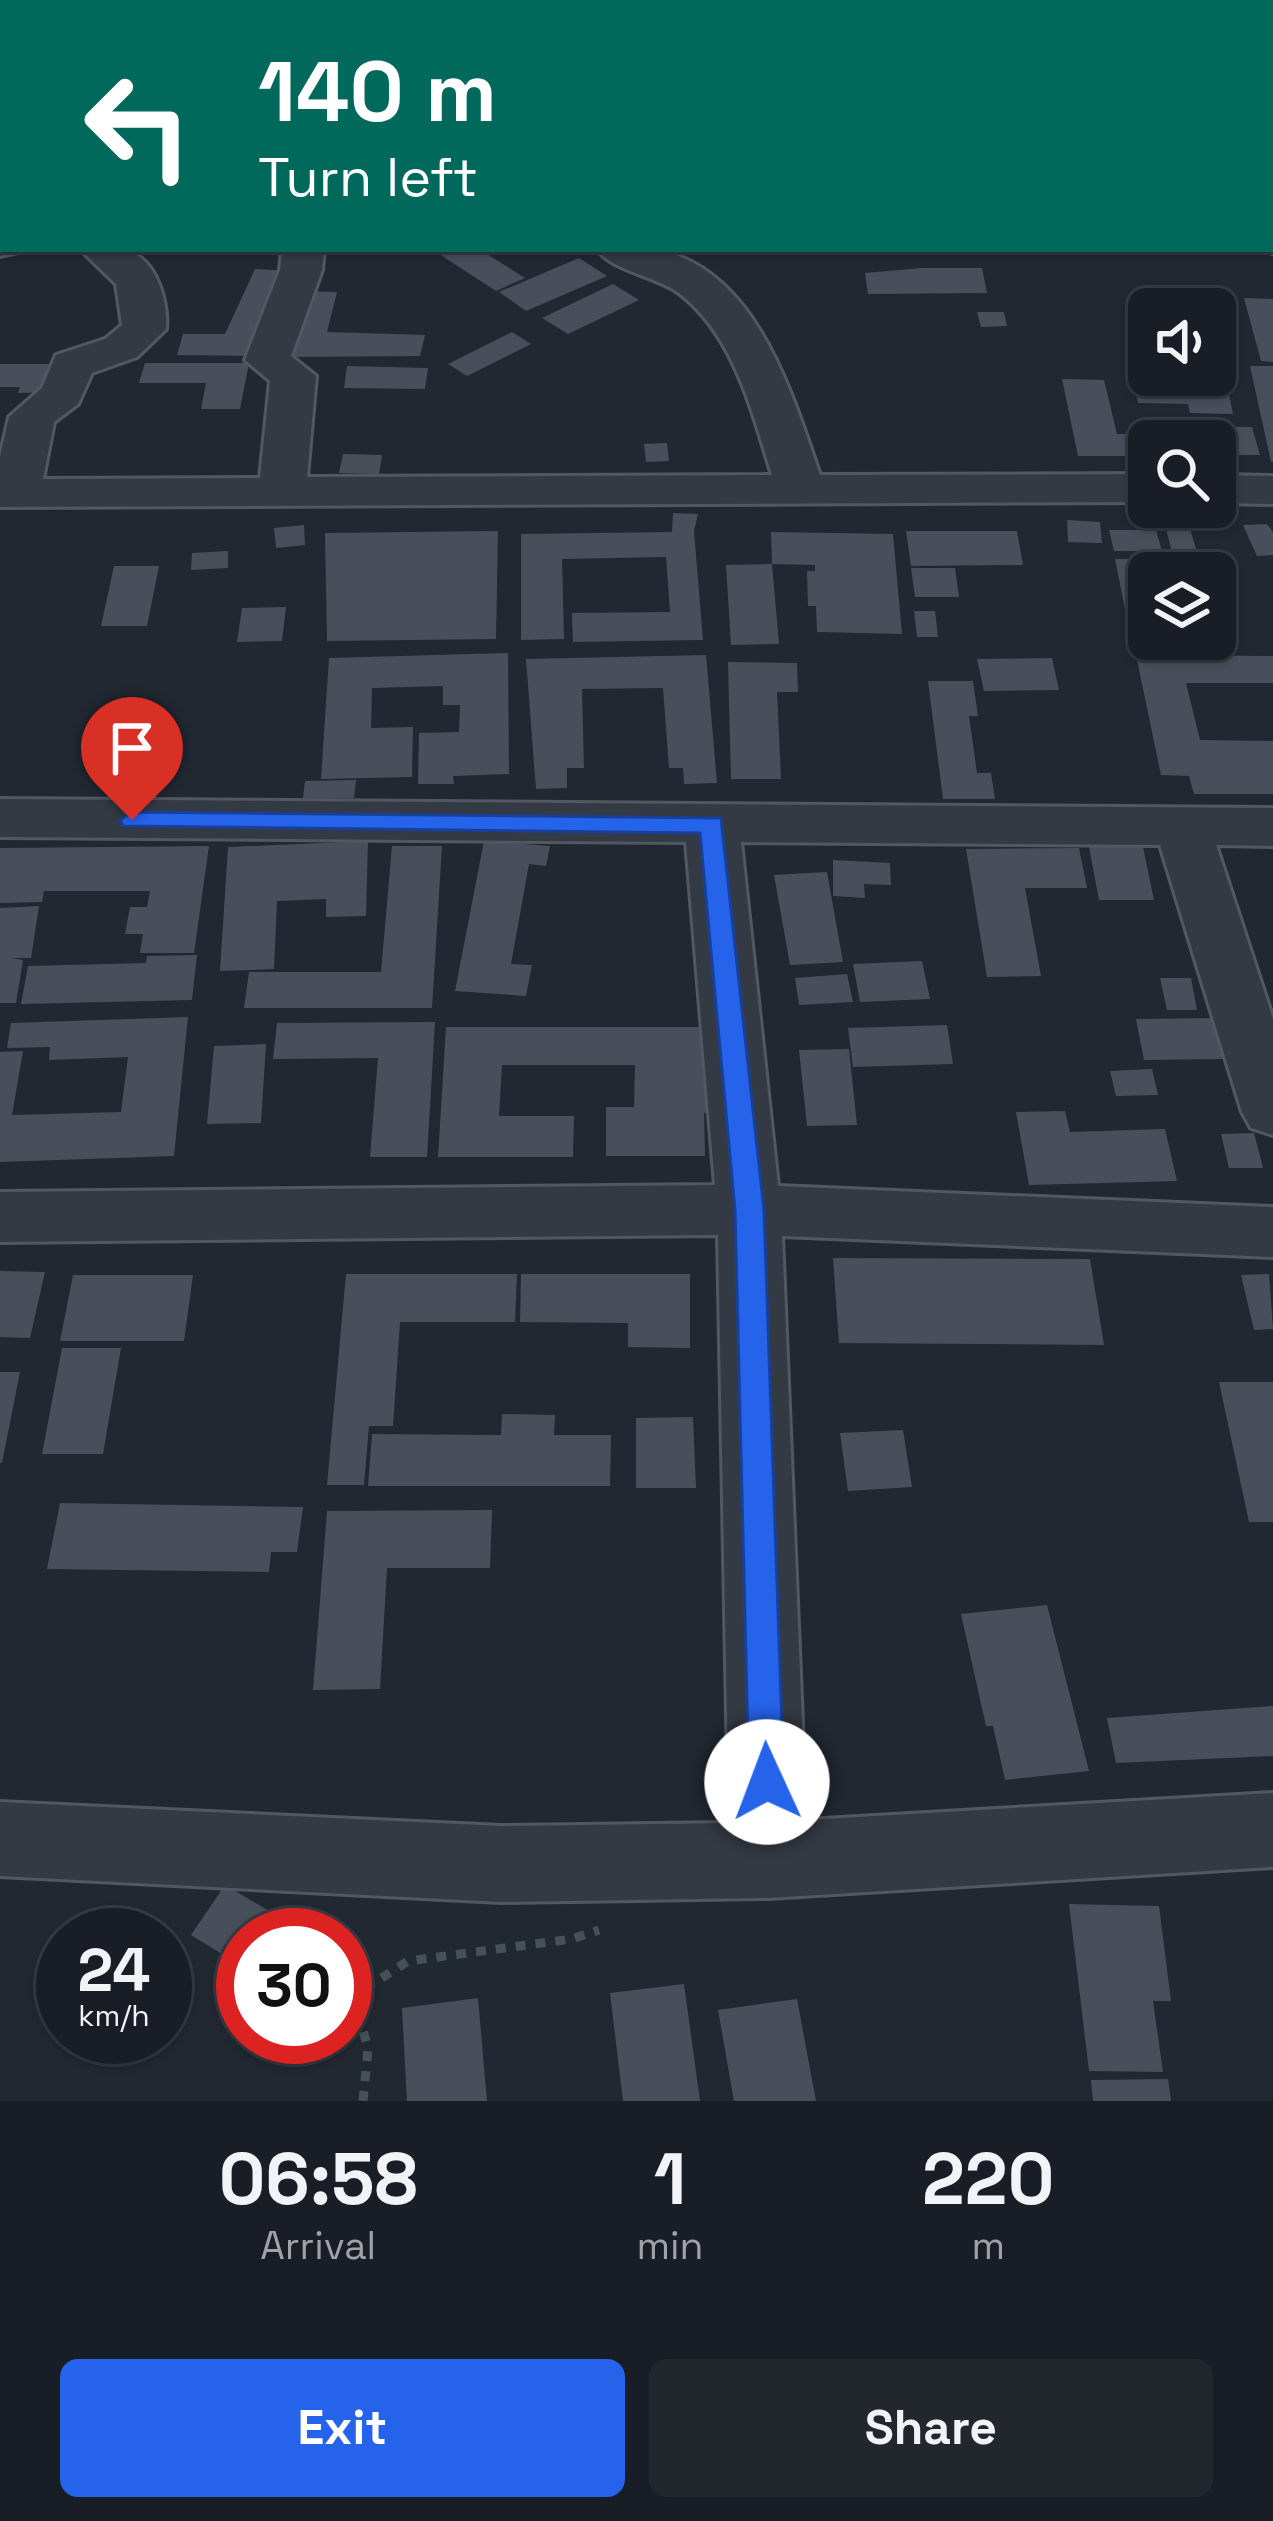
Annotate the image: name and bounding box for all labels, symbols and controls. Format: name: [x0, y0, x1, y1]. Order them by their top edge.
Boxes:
text: 140 m: [258, 38, 497, 146]
icon: left: [60, 48, 216, 204]
text: Turn left: [258, 143, 478, 212]
map controls: [1128, 288, 1236, 660]
button: sound: [1128, 288, 1236, 396]
button: search: [1128, 420, 1236, 528]
button: layers: [1128, 552, 1236, 660]
pin: [81, 697, 183, 820]
icon: arrive: [99, 715, 165, 781]
position arrow: [704, 1719, 830, 1845]
speed limit sign: 30: [216, 1908, 372, 2064]
text: 24: [78, 1932, 150, 2009]
text: km/h: [78, 1996, 150, 2035]
text: 06:58: [219, 2133, 418, 2225]
text: 1: [654, 2133, 686, 2225]
text: 220: [922, 2133, 1054, 2225]
text: Arrival: [260, 2221, 376, 2270]
text: min: [636, 2221, 703, 2270]
text: m: [971, 2221, 1005, 2270]
button: Exit: [60, 2359, 625, 2497]
button: Share: [649, 2359, 1213, 2497]

